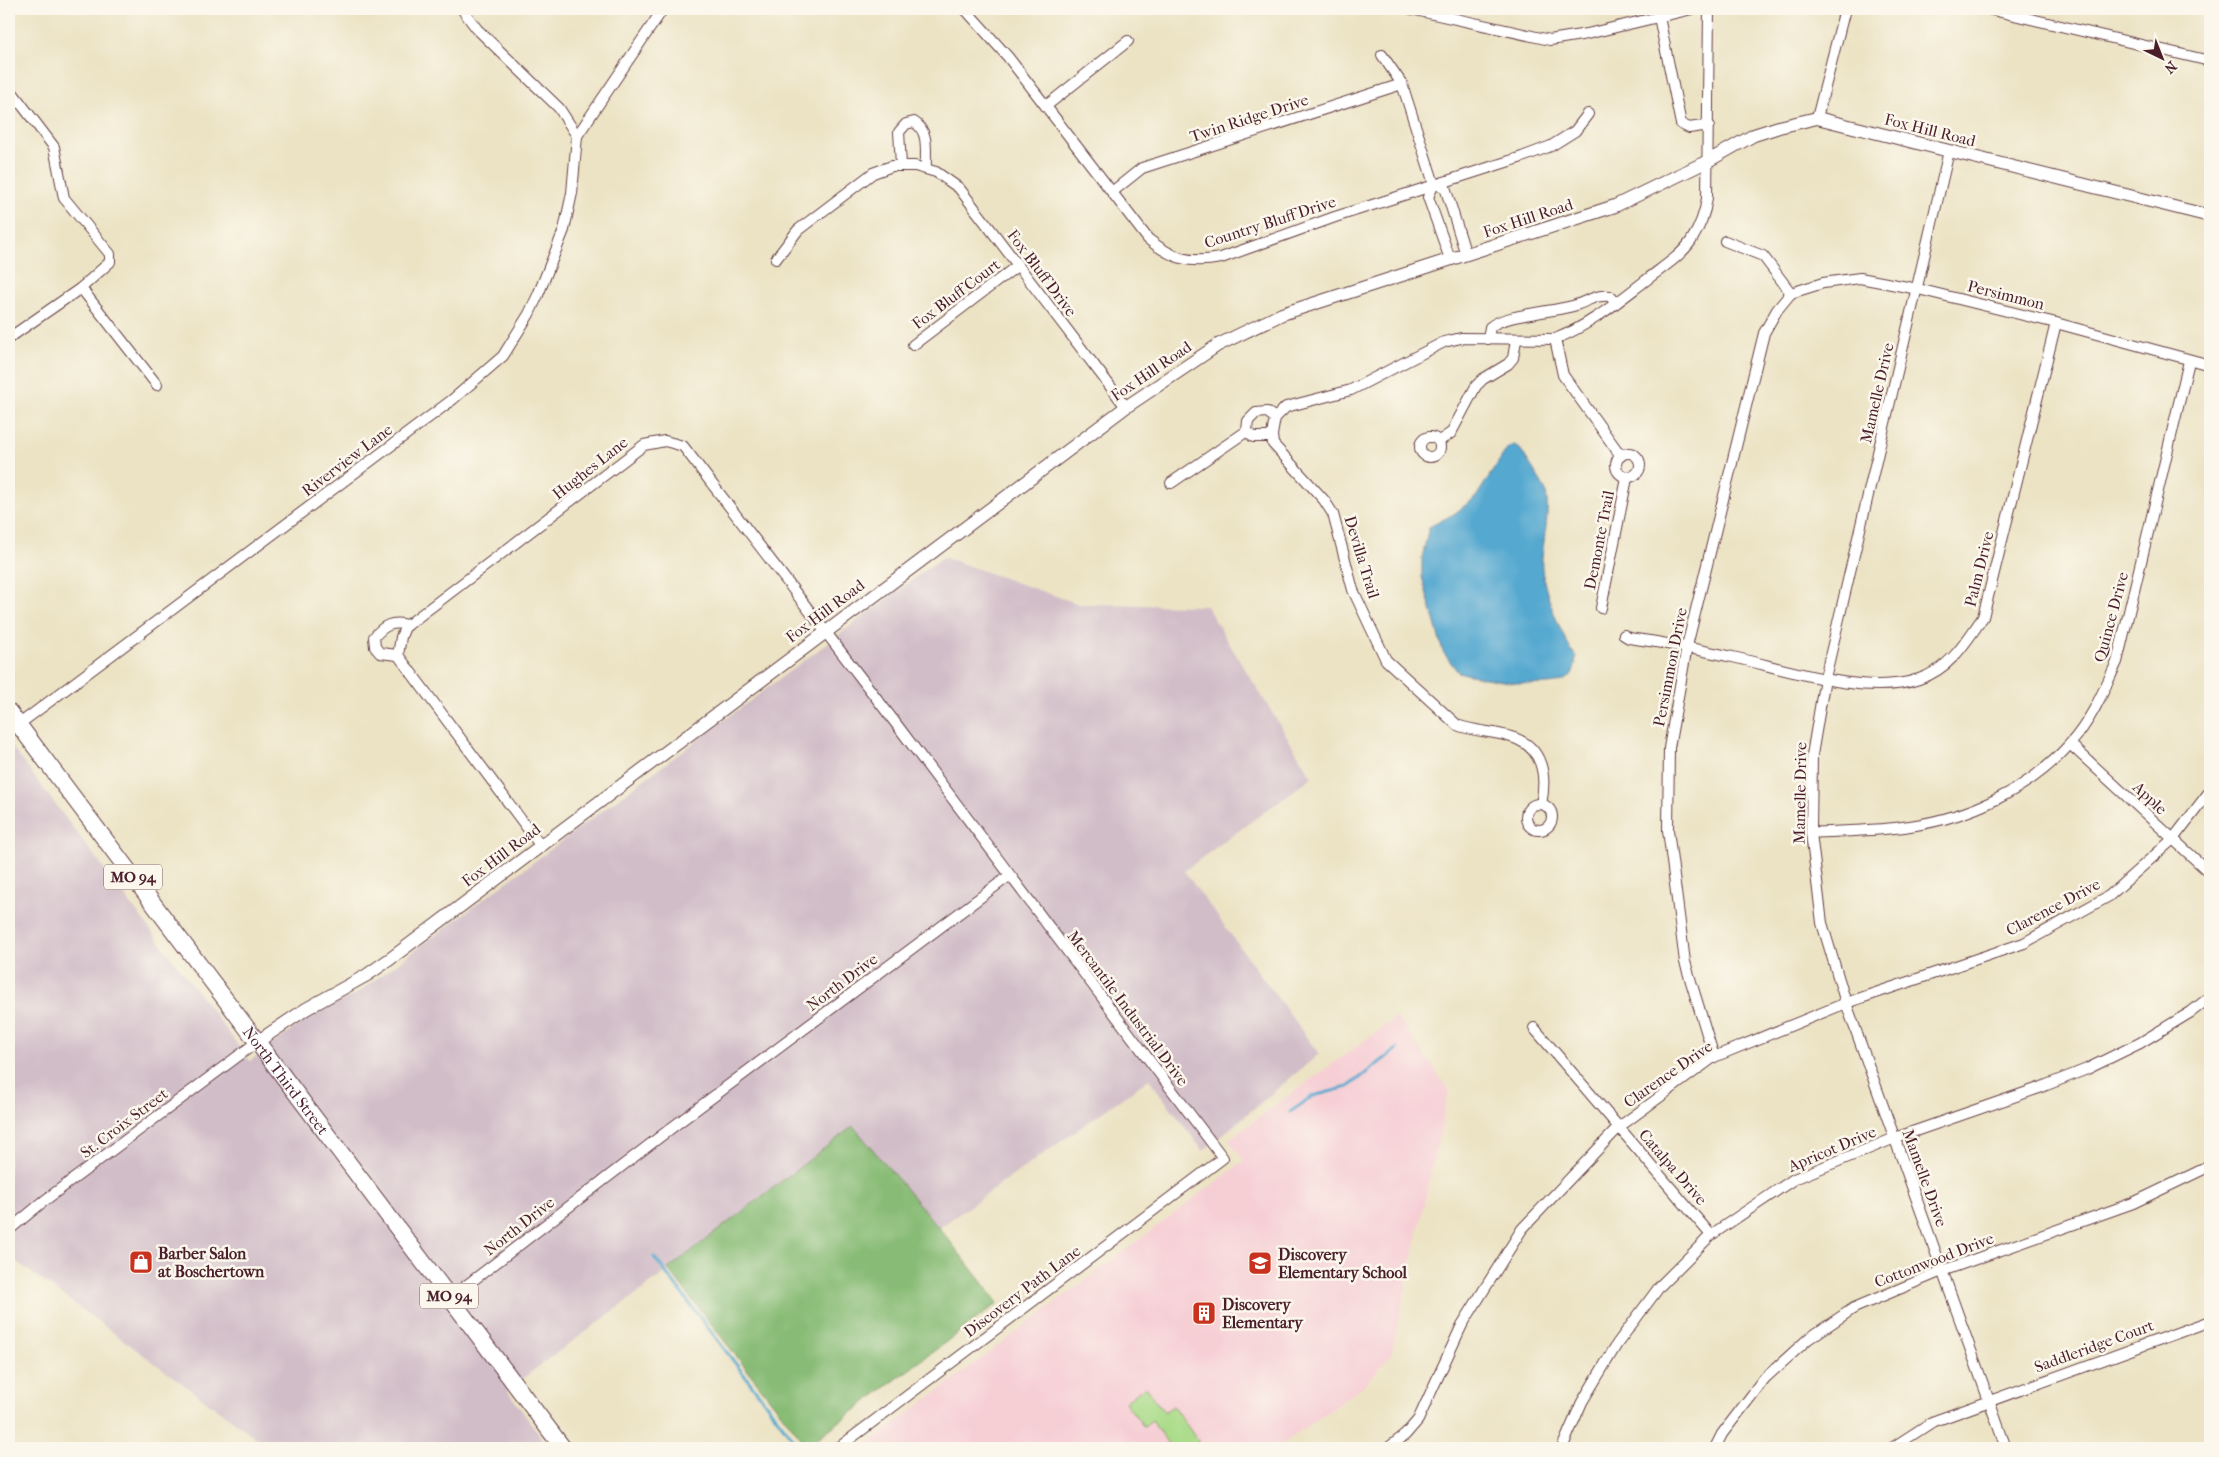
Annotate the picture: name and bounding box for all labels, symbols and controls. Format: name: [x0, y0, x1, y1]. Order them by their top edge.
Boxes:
north arrow: [2136, 32, 2186, 82]
text: N: [2161, 57, 2180, 77]
street label: Twin Ridge Drive: [1187, 90, 1311, 146]
street label: Fox Hill Road: [1882, 109, 1978, 151]
street label: Country Bluff Drive: [1202, 192, 1338, 252]
street label: Fox Hill Road: [1481, 194, 1576, 241]
street label: Fox Bluff Drive: [1003, 226, 1081, 320]
street label: Fox Bluff Court: [908, 255, 1004, 333]
street label: Persimmon: [1966, 276, 2047, 314]
street label: Fox Hill Road: [1107, 337, 1195, 405]
street label: Mamelle Drive: [1856, 341, 1898, 445]
street label: Riverview Lane: [298, 420, 396, 500]
street label: Hughes Lane: [549, 433, 632, 503]
street label: Demonte Trail: [1580, 488, 1618, 591]
street label: Devilla Trail: [1340, 513, 1384, 601]
street label: Palm Drive: [1960, 529, 1998, 609]
street label: Quince Drive: [2090, 570, 2132, 664]
street label: Fox Hill Road: [782, 575, 868, 647]
street label: Persimmon Drive: [1649, 606, 1691, 728]
street label: Mamelle Drive: [1790, 742, 1810, 844]
street label: Apple: [2128, 777, 2171, 819]
street label: Fox Hill Road: [458, 819, 544, 891]
road number: MO 94: [104, 864, 162, 890]
street label: Clarence Drive: [2003, 874, 2103, 940]
street label: Mercantile Industrial Drive: [1063, 927, 1193, 1089]
street label: North Drive: [803, 949, 881, 1015]
street label: North Third Street: [239, 1022, 333, 1139]
street label: Clarence Drive: [1620, 1036, 1716, 1112]
street label: St. Croix Street: [77, 1084, 172, 1162]
street label: Apricot Drive: [1784, 1122, 1879, 1176]
street label: Catalpa Drive: [1635, 1125, 1711, 1209]
street label: Mamelle Drive: [1899, 1127, 1951, 1229]
street label: North Drive: [480, 1193, 558, 1259]
street label: Cottonwood Drive: [1872, 1228, 1996, 1291]
street label: Discovery Path Lane: [960, 1241, 1084, 1341]
place label: Barber Salon at Boschertown: [158, 1244, 265, 1281]
place label: Discovery Elementary School: [1278, 1245, 1407, 1283]
shop icon: Barber Salon at Boschertown: [128, 1249, 154, 1275]
school or university icon: Discovery Elementary School: [1247, 1250, 1273, 1276]
road number: MO 94: [420, 1284, 478, 1308]
place label: Discovery Elementary: [1222, 1295, 1304, 1333]
building icon: Discovery Elementary: [1191, 1300, 1217, 1326]
street label: Saddleridge Court: [2032, 1315, 2157, 1376]

